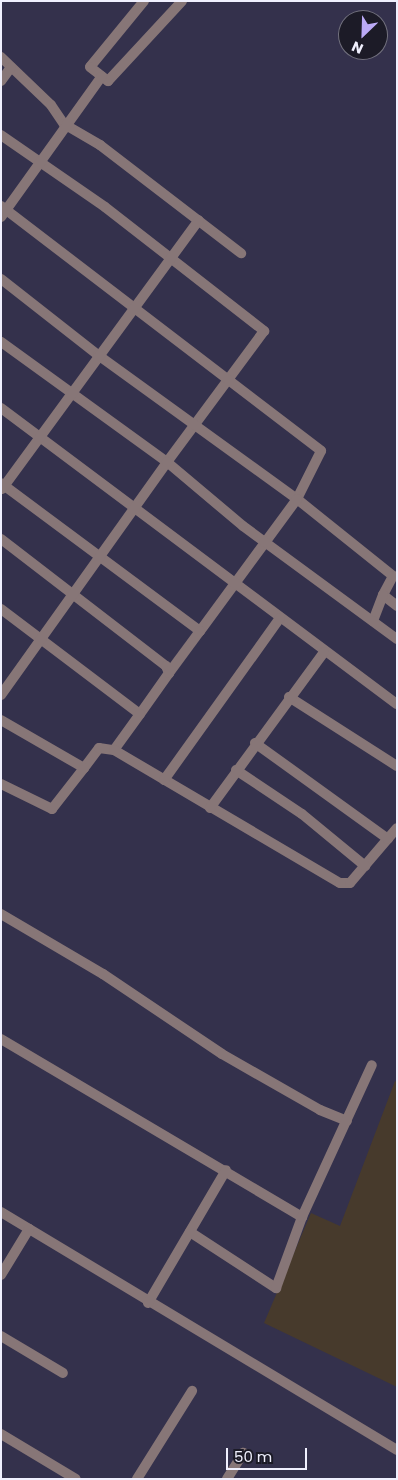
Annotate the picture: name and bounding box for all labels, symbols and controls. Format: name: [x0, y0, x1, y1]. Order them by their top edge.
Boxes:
north arrow: [338, 10, 388, 60]
text: N: [348, 37, 366, 59]
scale bar: [228, 1438, 309, 1470]
text: 50 m: [234, 1446, 272, 1467]

